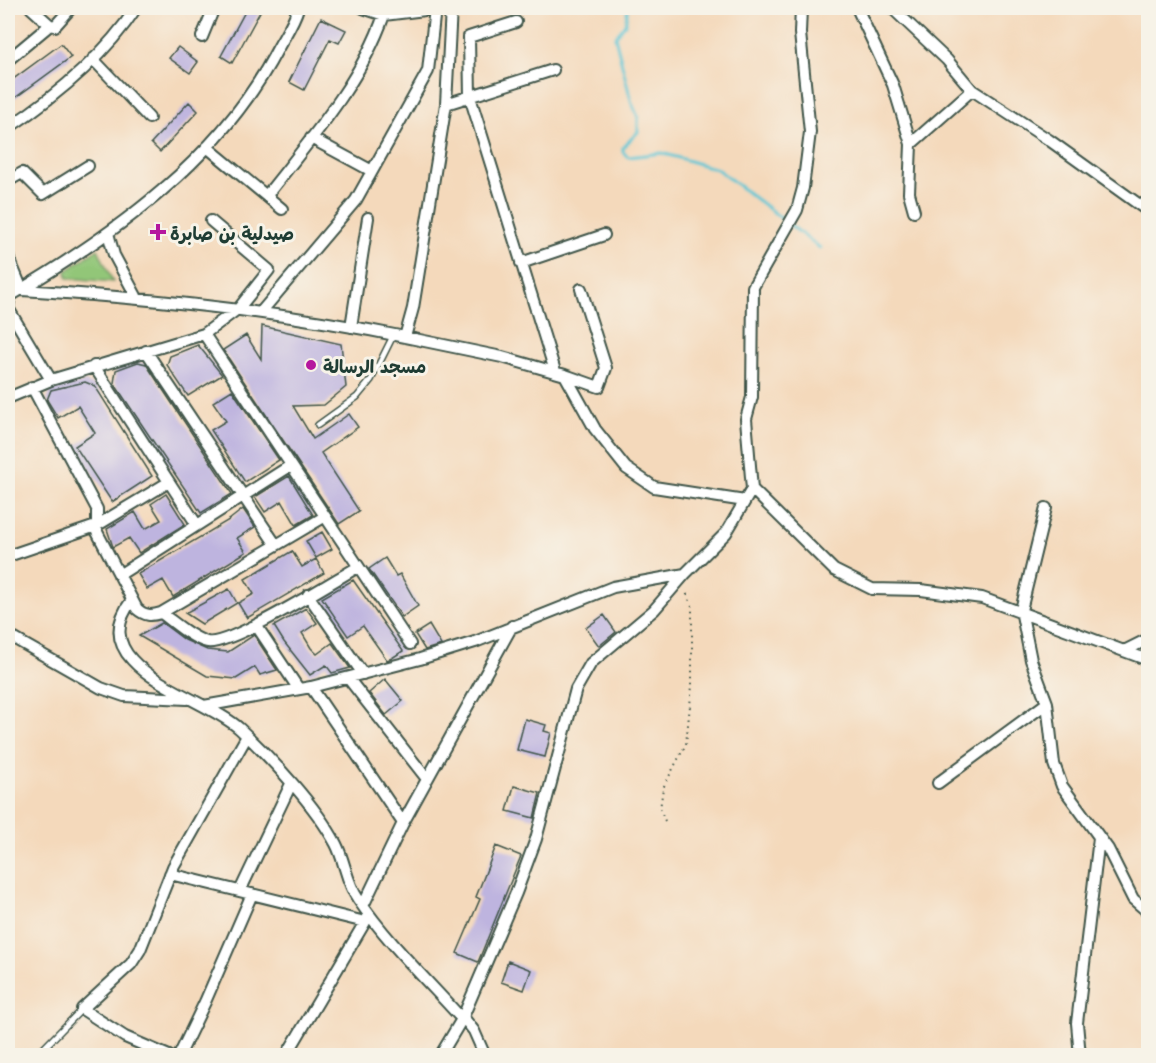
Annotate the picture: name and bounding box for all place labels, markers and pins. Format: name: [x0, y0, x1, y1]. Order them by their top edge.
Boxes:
place label: صيدلية بن صابرة: [170, 219, 294, 246]
marker: صيدلية بن صابرة: [151, 225, 165, 239]
place label: مسجد الرسالة: [323, 352, 426, 379]
marker: مسجد الرسالة: [304, 358, 318, 372]

